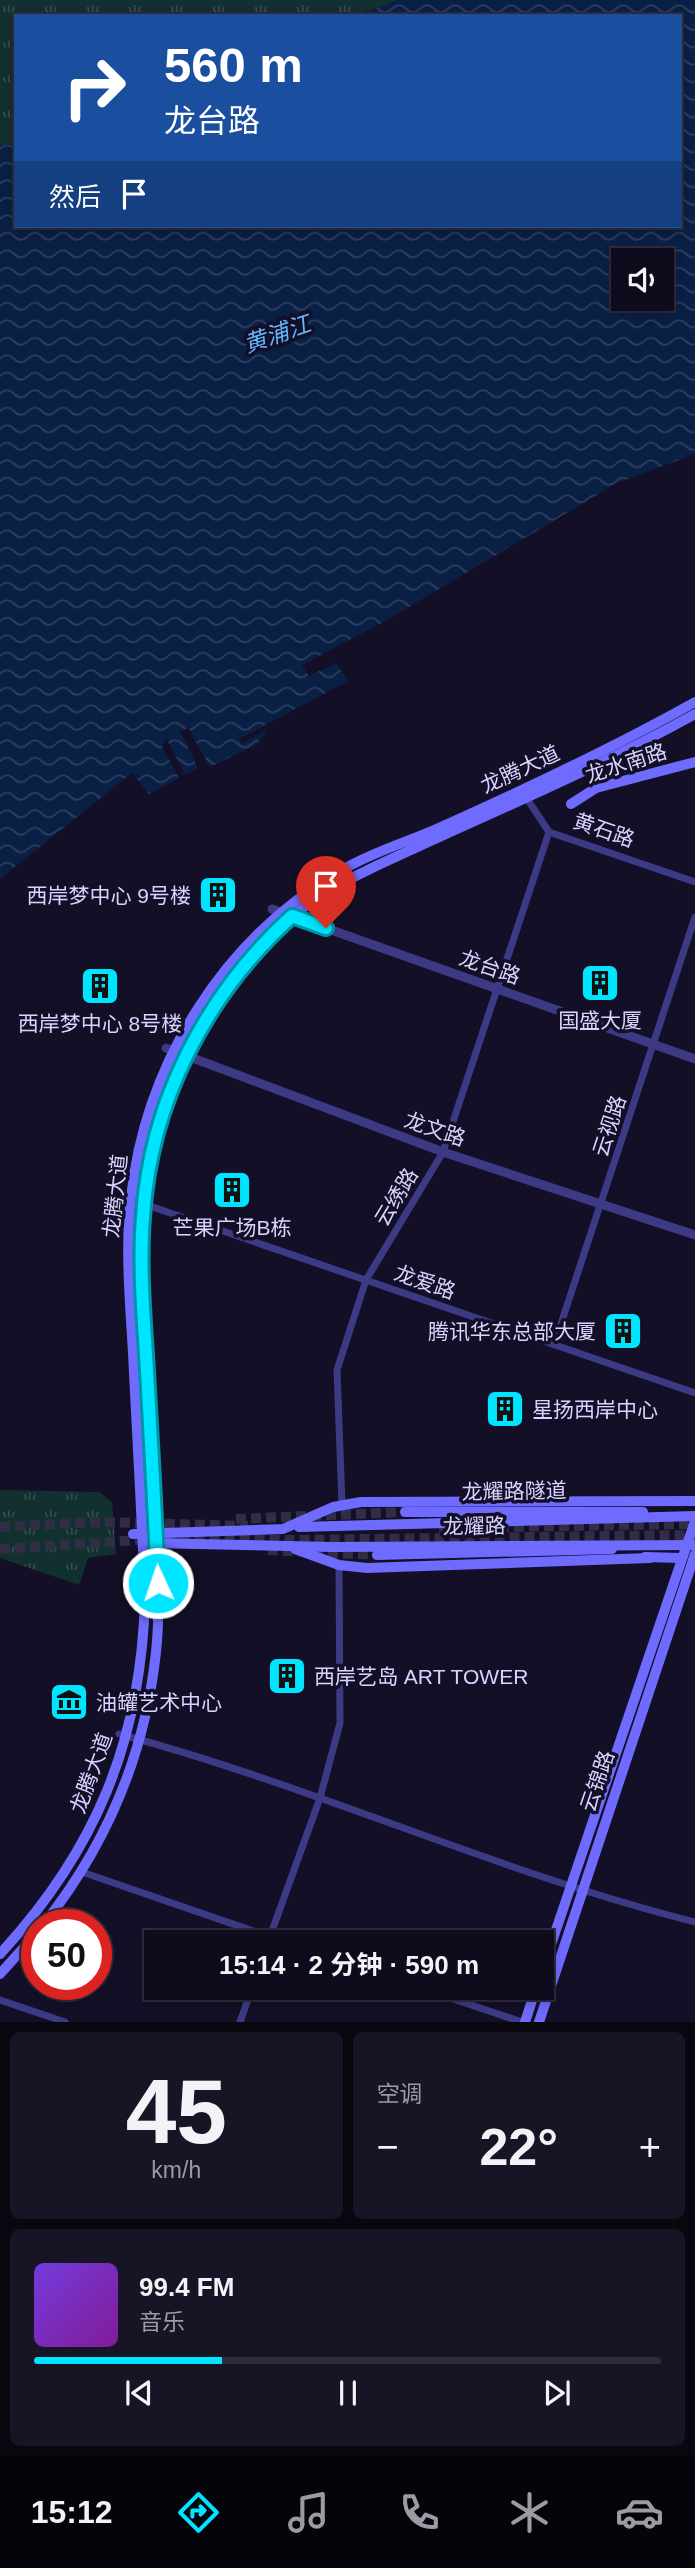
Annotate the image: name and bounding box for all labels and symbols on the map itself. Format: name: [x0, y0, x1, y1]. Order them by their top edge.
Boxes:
water label: 黄浦江: [240, 309, 317, 358]
street label: 龙水南路: [583, 739, 669, 787]
street label: 龙腾大道: [477, 741, 563, 797]
street label: 黄石路: [570, 809, 638, 851]
pin: [296, 856, 356, 928]
building icon: 西岸梦中心 9号楼: [197, 874, 239, 916]
place label: 西岸梦中心 9号楼: [26, 884, 191, 907]
street label: 龙台路: [456, 946, 524, 988]
building icon: 国盛大厦: [579, 962, 621, 1004]
building icon: 西岸梦中心 8号楼: [79, 965, 121, 1007]
place label: 国盛大厦: [558, 1009, 642, 1032]
place label: 西岸梦中心 8号楼: [18, 1012, 182, 1035]
street label: 云视路: [588, 1092, 630, 1160]
street label: 龙文路: [401, 1108, 469, 1150]
street label: 龙腾大道: [99, 1153, 131, 1239]
street label: 云绣路: [370, 1164, 422, 1230]
building icon: 芒果广场B栋: [211, 1169, 253, 1211]
place label: 芒果广场B栋: [172, 1216, 292, 1239]
street label: 龙爱路: [391, 1261, 459, 1303]
building icon: 腾讯华东总部大厦: [602, 1310, 644, 1352]
place label: 腾讯华东总部大厦: [428, 1320, 596, 1343]
building icon: 星扬西岸中心: [484, 1388, 526, 1430]
place label: 星扬西岸中心: [532, 1398, 658, 1421]
street label: 龙耀路隧道: [461, 1479, 567, 1503]
street label: 龙耀路: [442, 1514, 506, 1538]
position arrow: [121, 1546, 195, 1620]
building icon: 西岸艺岛 ART TOWER: [266, 1655, 308, 1697]
place label: 西岸艺岛 ART TOWER: [314, 1665, 528, 1688]
museum icon: 油罐艺术中心: [48, 1681, 90, 1723]
place label: 油罐艺术中心: [96, 1691, 222, 1714]
street label: 龙腾大道: [66, 1730, 116, 1816]
street label: 云锦路: [576, 1747, 618, 1815]
speed limit sign: 50: [21, 1909, 112, 2000]

